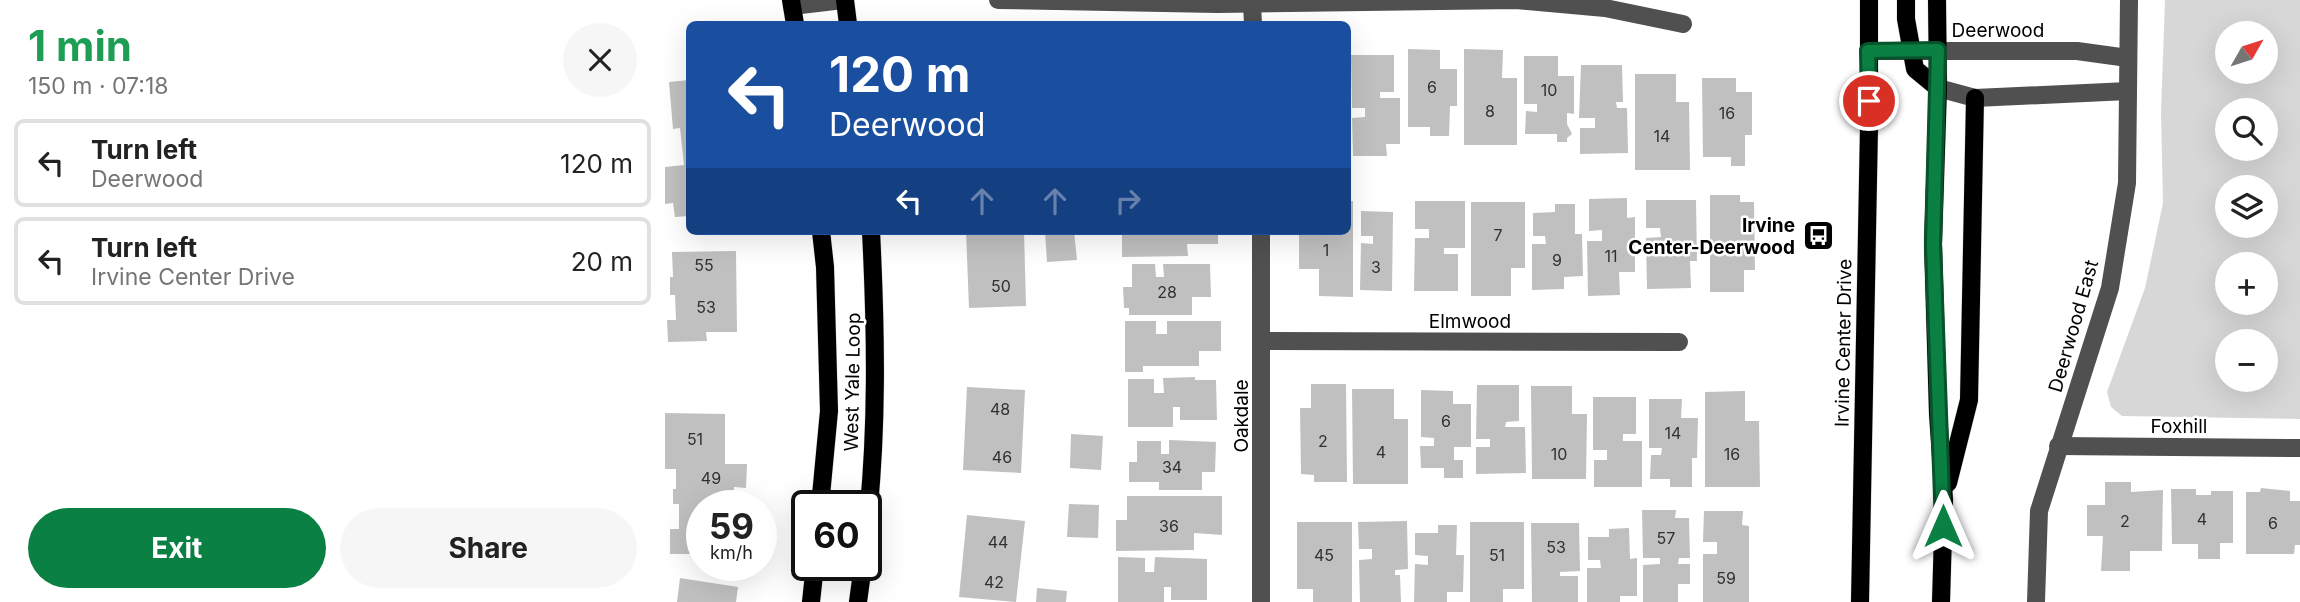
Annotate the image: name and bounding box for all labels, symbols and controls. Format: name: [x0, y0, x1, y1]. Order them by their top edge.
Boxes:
street label: Deerwood: [1952, 19, 2044, 42]
text: 1 min: [28, 20, 132, 71]
north arrow: [2215, 21, 2279, 84]
map controls: [2215, 21, 2278, 392]
button: close: [563, 23, 637, 97]
text: 120 m: [829, 45, 970, 104]
icon: left: [714, 49, 805, 140]
pin: [1839, 71, 1899, 131]
text: 150 m · 07:18: [28, 72, 169, 100]
house number: 6: [1427, 77, 1437, 97]
house number: 10: [1541, 80, 1557, 100]
icon: arrive: [1850, 82, 1888, 120]
button: search: [2215, 98, 2278, 161]
house number: 8: [1485, 101, 1495, 121]
house number: 16: [1719, 103, 1735, 123]
text: Deerwood: [829, 105, 985, 144]
house number: 14: [1654, 126, 1670, 146]
text: Turn left: [91, 134, 197, 165]
icon: left: [32, 144, 70, 182]
text: 120 m: [560, 148, 633, 179]
text: Deerwood: [91, 165, 203, 193]
button: layers: [2215, 175, 2278, 238]
icon: left: [890, 182, 928, 220]
icon: ahead: [963, 182, 1001, 220]
icon: ahead: [1036, 182, 1074, 220]
icon: right: [1109, 182, 1147, 220]
place label: Irvine Center-Deerwood: [1628, 214, 1795, 259]
bus stop icon: Irvine Center-Deerwood: [1801, 219, 1835, 253]
house number: 7: [1493, 225, 1503, 245]
text: Turn left: [91, 232, 197, 263]
house number: 1: [1323, 240, 1329, 260]
icon: left: [32, 242, 70, 280]
text: 20 m: [571, 246, 633, 277]
house number: 11: [1604, 246, 1618, 266]
house number: 9: [1552, 250, 1562, 270]
button: +: [2215, 252, 2278, 315]
house number: 55: [694, 255, 714, 275]
house number: 3: [1371, 257, 1381, 277]
street label: Deerwood East: [2044, 257, 2103, 395]
street label: Irvine Center Drive: [1831, 259, 1856, 427]
text: Irvine Center Drive: [91, 263, 295, 291]
house number: 50: [991, 276, 1011, 296]
house number: 28: [1157, 282, 1177, 302]
house number: 53: [696, 297, 716, 317]
street label: Elmwood: [1429, 310, 1511, 333]
street label: West Yale Loop: [840, 312, 865, 452]
button: −: [2215, 329, 2278, 392]
street label: Oakdale: [1230, 379, 1253, 453]
house number: 48: [990, 399, 1010, 419]
house number: 6: [1441, 411, 1451, 431]
street label: Foxhill: [2151, 415, 2207, 438]
house number: 14: [1665, 423, 1681, 443]
house number: 51: [687, 429, 703, 449]
house number: 2: [1318, 431, 1328, 451]
house number: 4: [1376, 442, 1386, 462]
house number: 10: [1551, 444, 1567, 464]
house number: 16: [1724, 444, 1740, 464]
house number: 46: [992, 447, 1012, 467]
house number: 34: [1162, 457, 1182, 477]
house number: 49: [701, 468, 721, 488]
position arrow: [1906, 489, 1980, 563]
speed limit sign: 60: [791, 490, 882, 581]
text: 59: [709, 505, 754, 547]
button: Exit: [28, 508, 326, 588]
button: Share: [340, 508, 637, 588]
house number: 4: [2197, 509, 2207, 529]
house number: 2: [2120, 511, 2130, 531]
house number: 6: [2268, 513, 2278, 533]
house number: 36: [1159, 516, 1179, 536]
house number: 57: [1657, 528, 1675, 548]
house number: 44: [988, 532, 1008, 552]
house number: 53: [1546, 537, 1566, 557]
text: km/h: [710, 542, 753, 563]
house number: 45: [1314, 545, 1334, 565]
house number: 51: [1489, 545, 1505, 565]
house number: 59: [1716, 568, 1736, 588]
house number: 42: [984, 572, 1004, 592]

